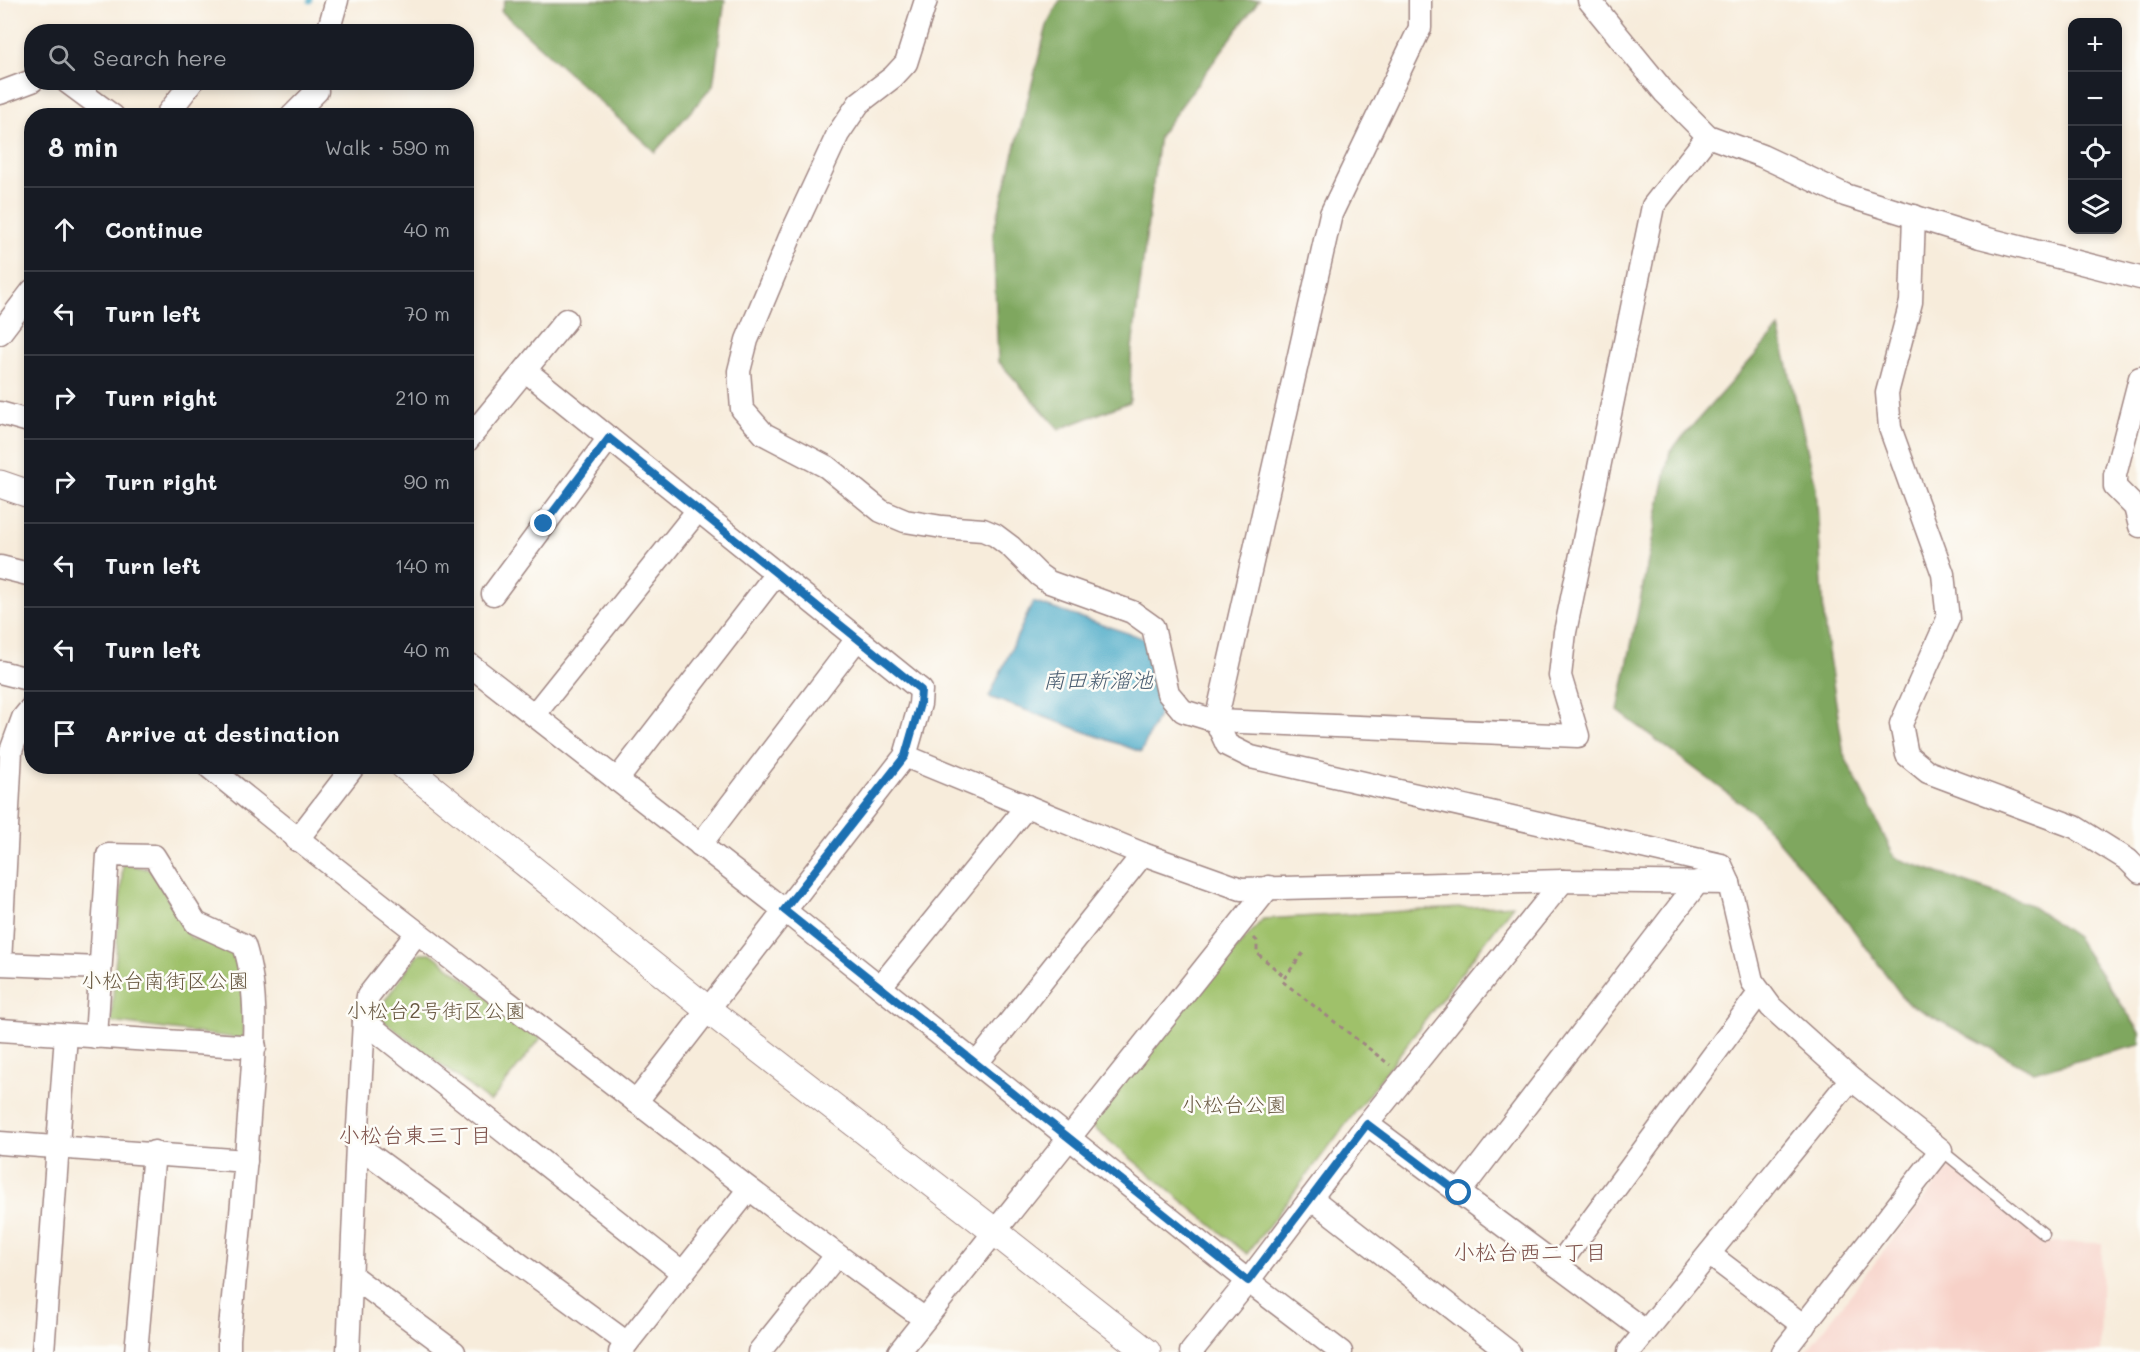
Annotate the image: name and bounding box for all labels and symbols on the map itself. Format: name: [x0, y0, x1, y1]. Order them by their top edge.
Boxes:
route end: [530, 510, 556, 536]
water label: 南田新溜池: [1043, 665, 1154, 694]
park label: 小松台南街区公園: [81, 966, 249, 993]
park label: 小松台2号街区公園: [346, 996, 526, 1023]
park label: 小松台公園: [1182, 1090, 1287, 1117]
district label: 小松台東三丁目: [338, 1120, 492, 1149]
route start: [1445, 1179, 1471, 1205]
district label: 小松台西二丁目: [1453, 1237, 1607, 1266]

